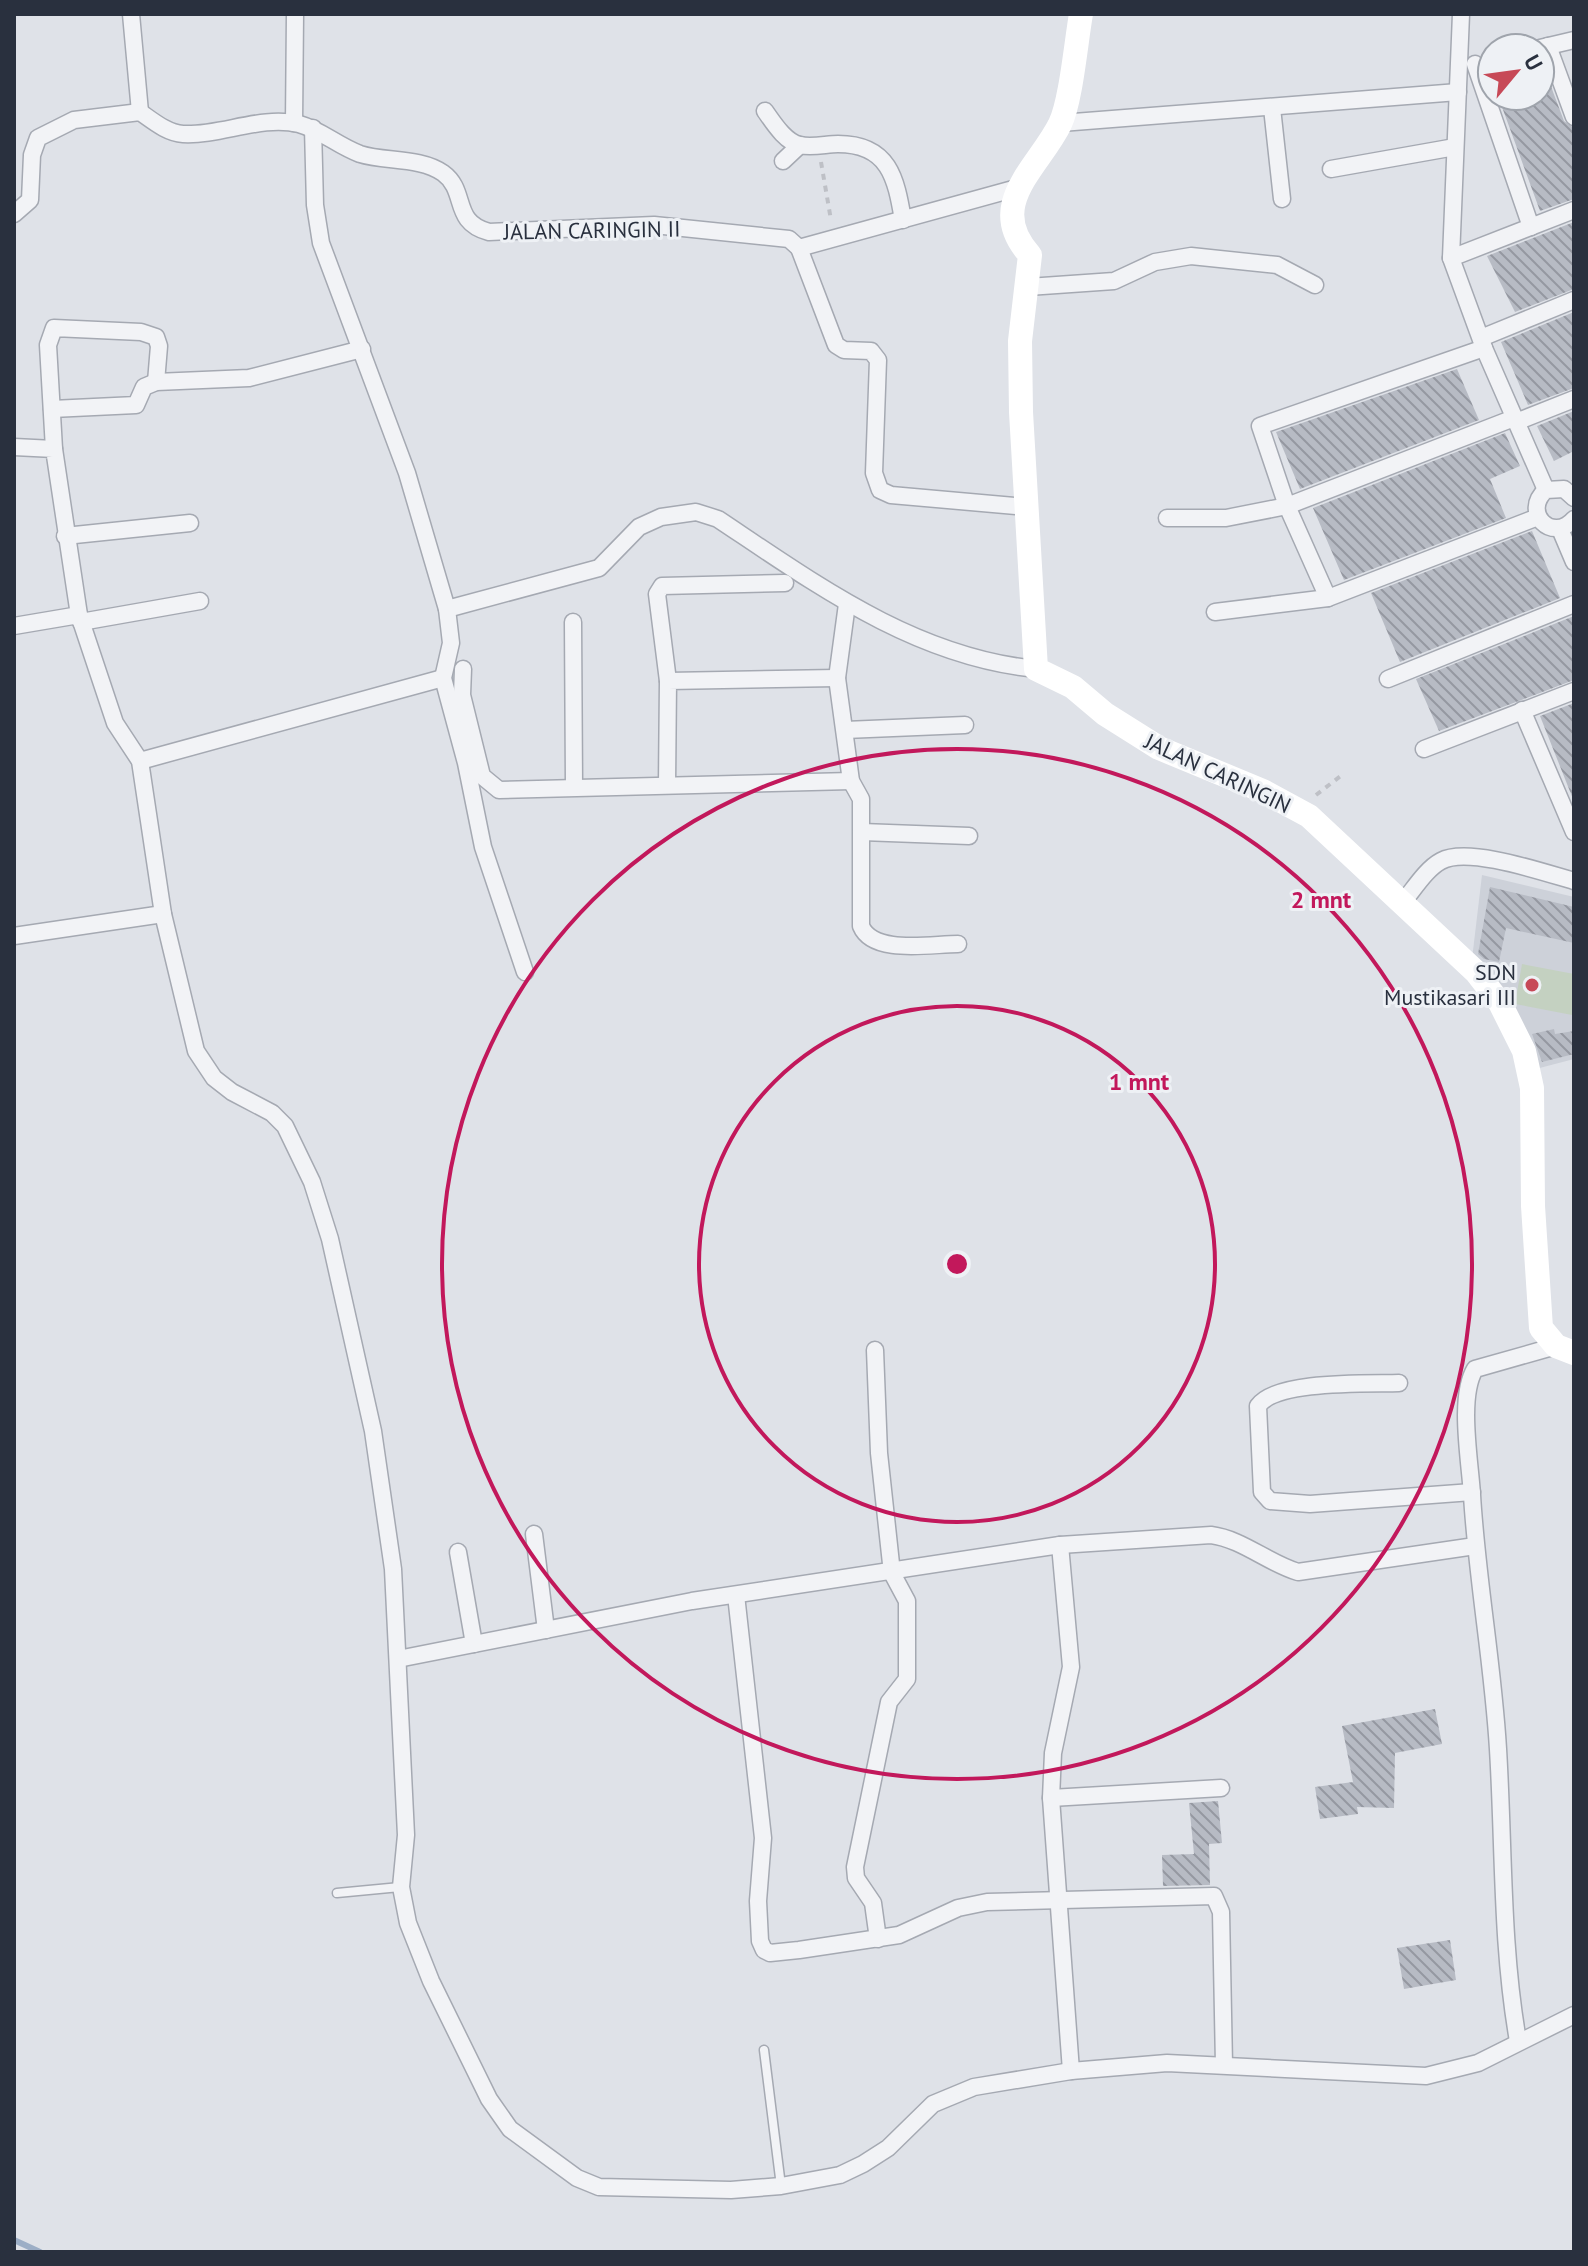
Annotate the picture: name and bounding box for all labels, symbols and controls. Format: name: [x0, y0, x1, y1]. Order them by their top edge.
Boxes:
north arrow: [1476, 32, 1556, 112]
text: U: [1518, 49, 1549, 75]
street label: JALAN CARINGIN II: [502, 214, 681, 246]
street label: JALAN CARINGIN: [1140, 726, 1296, 819]
text: 2 mnt: [1291, 884, 1352, 915]
place label: SDN Mustikasari III: [1384, 958, 1516, 1011]
marker: SDN Mustikasari III: [1523, 976, 1541, 994]
text: 1 mnt: [1109, 1066, 1170, 1097]
centre of rings: [943, 1250, 971, 1278]

